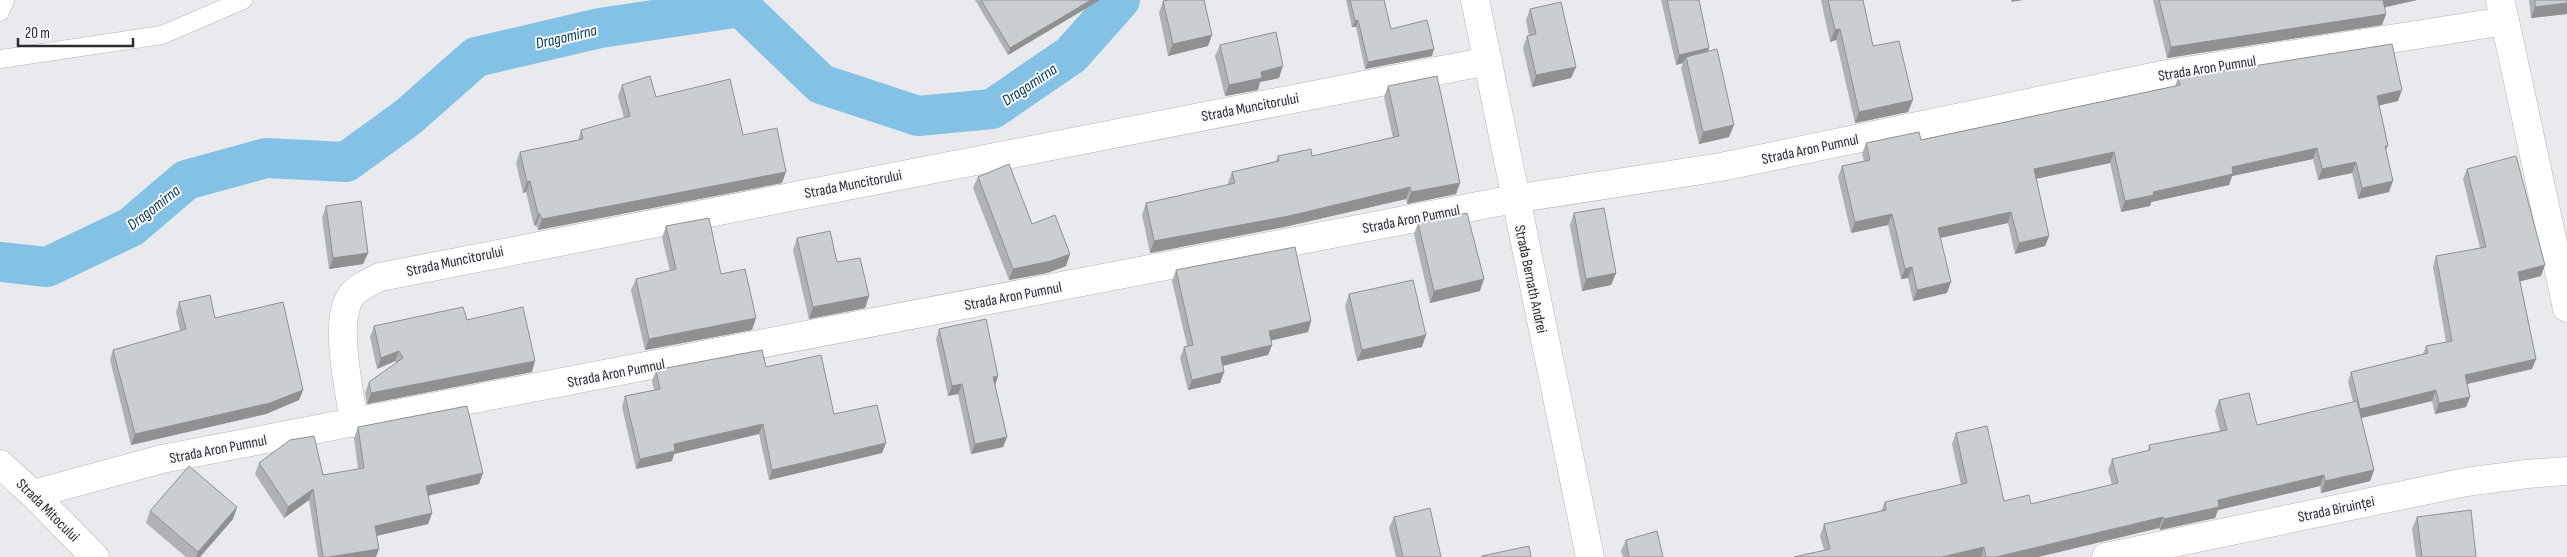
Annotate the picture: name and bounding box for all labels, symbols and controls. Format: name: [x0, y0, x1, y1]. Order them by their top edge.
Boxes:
scale bar: [18, 15, 132, 47]
water label: Dragomirna: [534, 21, 599, 54]
text: 20 m: [25, 24, 50, 43]
street label: Strada Aron Pumnul: [2157, 51, 2257, 86]
water label: Dragomirna: [999, 60, 1061, 110]
street label: Strada Muncitorului: [1200, 89, 1301, 126]
street label: Strada Aron Pumnul: [1760, 130, 1860, 169]
street label: Strada Muncitorului: [803, 166, 904, 203]
water label: Dragomirna: [124, 181, 185, 235]
street label: Strada Aron Pumnul: [1361, 201, 1461, 238]
street label: Strada Bernath Andrei: [1510, 223, 1551, 335]
street label: Strada Muncitorului: [405, 242, 506, 281]
street label: Strada Aron Pumnul: [963, 278, 1063, 315]
street label: Strada Aron Pumnul: [566, 355, 666, 392]
street label: Strada Aron Pumnul: [168, 431, 268, 468]
street label: Strada Mitocului: [12, 475, 83, 546]
street label: Strada Biruinței: [2296, 492, 2376, 527]

